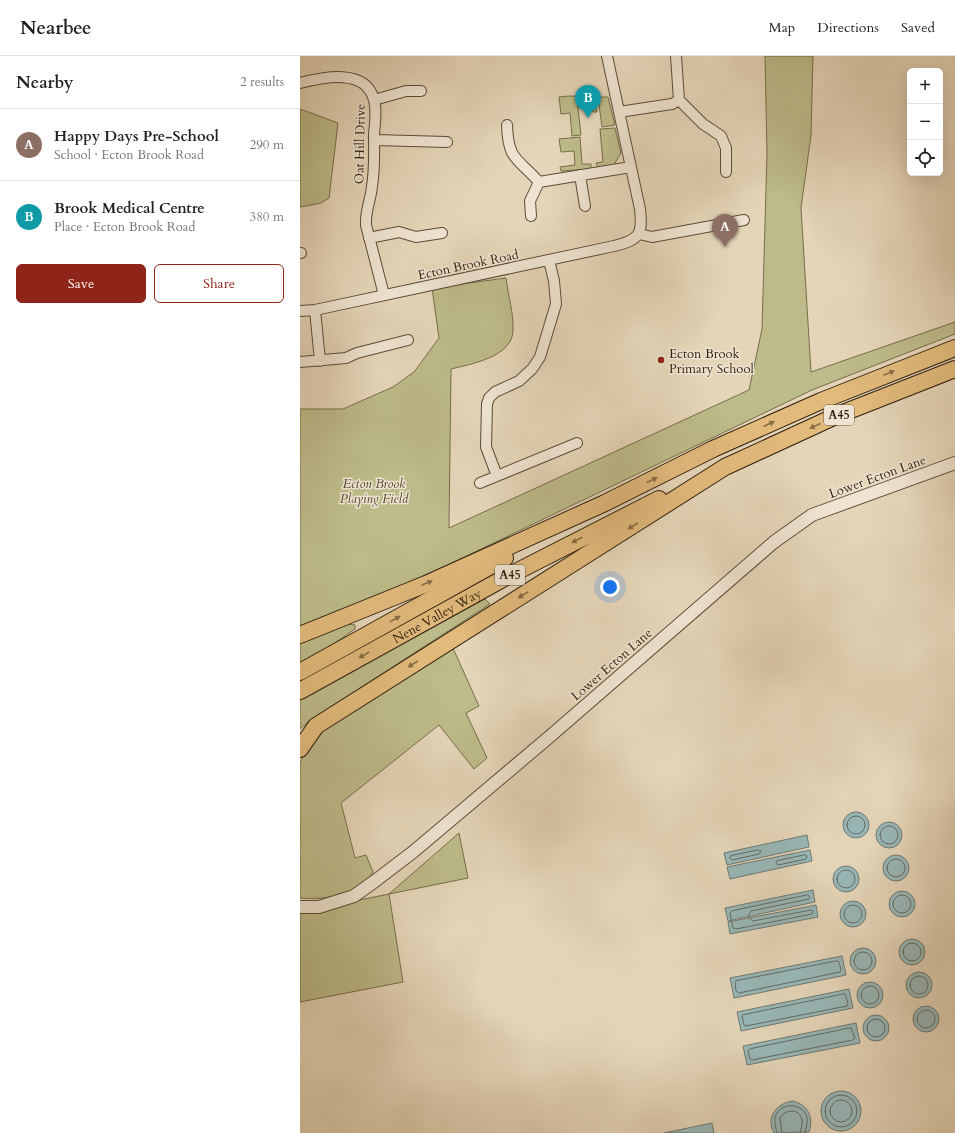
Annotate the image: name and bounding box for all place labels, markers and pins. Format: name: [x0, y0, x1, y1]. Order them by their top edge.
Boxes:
pin: B: [575, 85, 601, 118]
pin: A: [712, 214, 738, 247]
place label: Ecton Brook Primary School: [669, 345, 754, 378]
marker: Ecton Brook Primary School: [656, 355, 666, 365]

